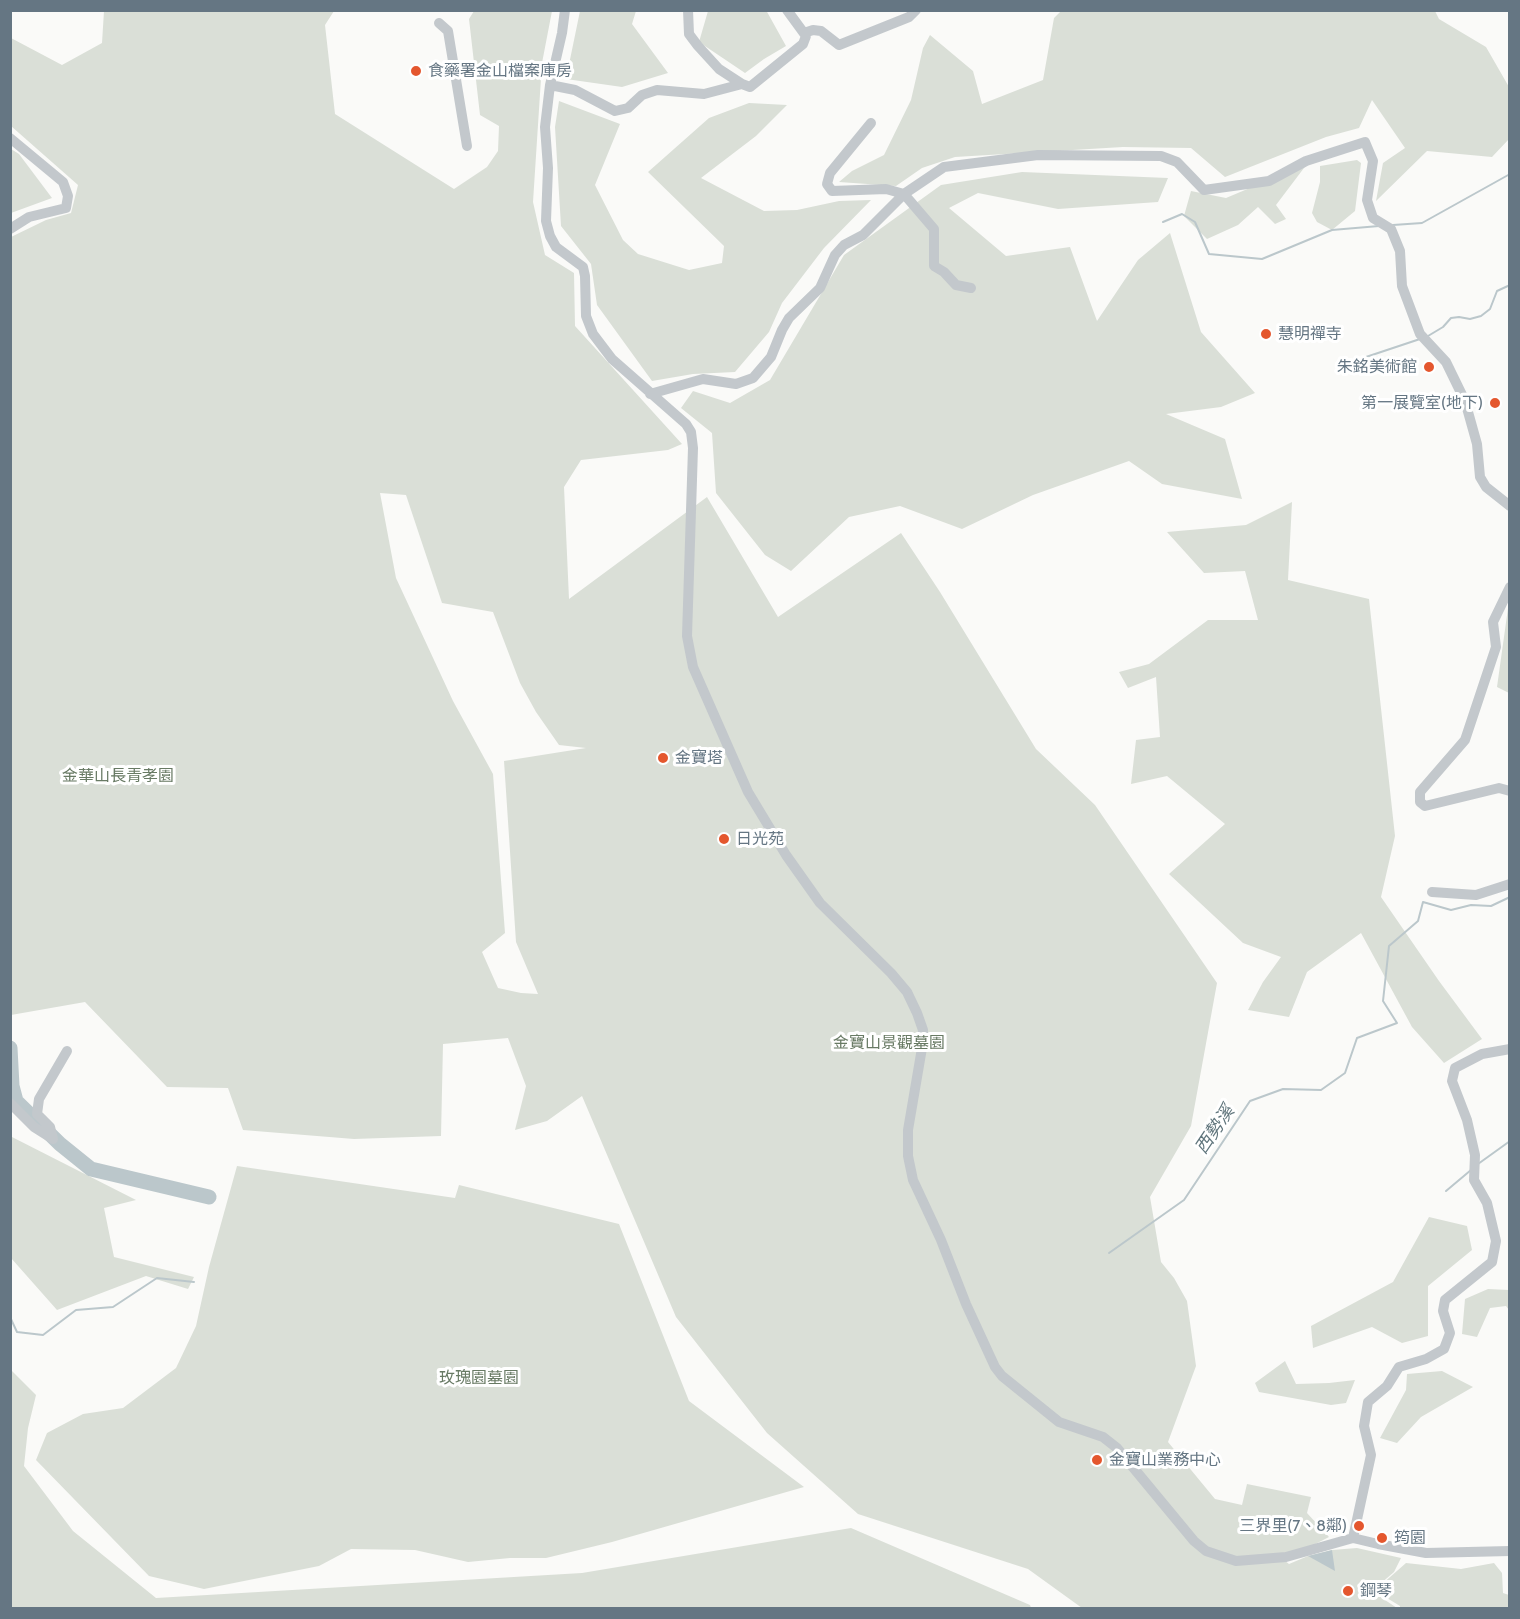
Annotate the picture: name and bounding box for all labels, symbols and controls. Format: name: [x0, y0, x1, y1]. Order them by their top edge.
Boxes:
place label: 食藥署金山檔案庫房: [428, 61, 572, 81]
marker: 食藥署金山檔案庫房: [409, 64, 423, 78]
place label: 慧明禪寺: [1278, 324, 1342, 344]
marker: 慧明禪寺: [1259, 327, 1273, 341]
place label: 朱銘美術館: [1337, 357, 1417, 377]
marker: 朱銘美術館: [1422, 360, 1436, 374]
place label: 第一展覽室(地下): [1361, 393, 1483, 413]
marker: 第一展覽室(地下): [1488, 396, 1502, 410]
place label: 金寶塔: [675, 748, 723, 768]
marker: 金寶塔: [656, 751, 670, 765]
park label: 金華山長青孝園: [62, 766, 174, 786]
place label: 日光苑: [736, 829, 784, 849]
marker: 日光苑: [717, 832, 731, 846]
park label: 金寶山景觀墓園: [833, 1033, 945, 1053]
water label: 西勢溪: [1191, 1102, 1239, 1158]
park label: 玫瑰園墓園: [439, 1368, 519, 1388]
place label: 金寶山業務中心: [1109, 1450, 1221, 1470]
marker: 金寶山業務中心: [1090, 1453, 1104, 1467]
place label: 三界里(7、8鄰): [1239, 1516, 1347, 1536]
marker: 三界里(7、8鄰): [1352, 1519, 1366, 1533]
place label: 筠園: [1394, 1528, 1426, 1548]
marker: 筠園: [1375, 1531, 1389, 1545]
place label: 鋼琴: [1360, 1581, 1392, 1601]
marker: 鋼琴: [1341, 1584, 1355, 1598]

